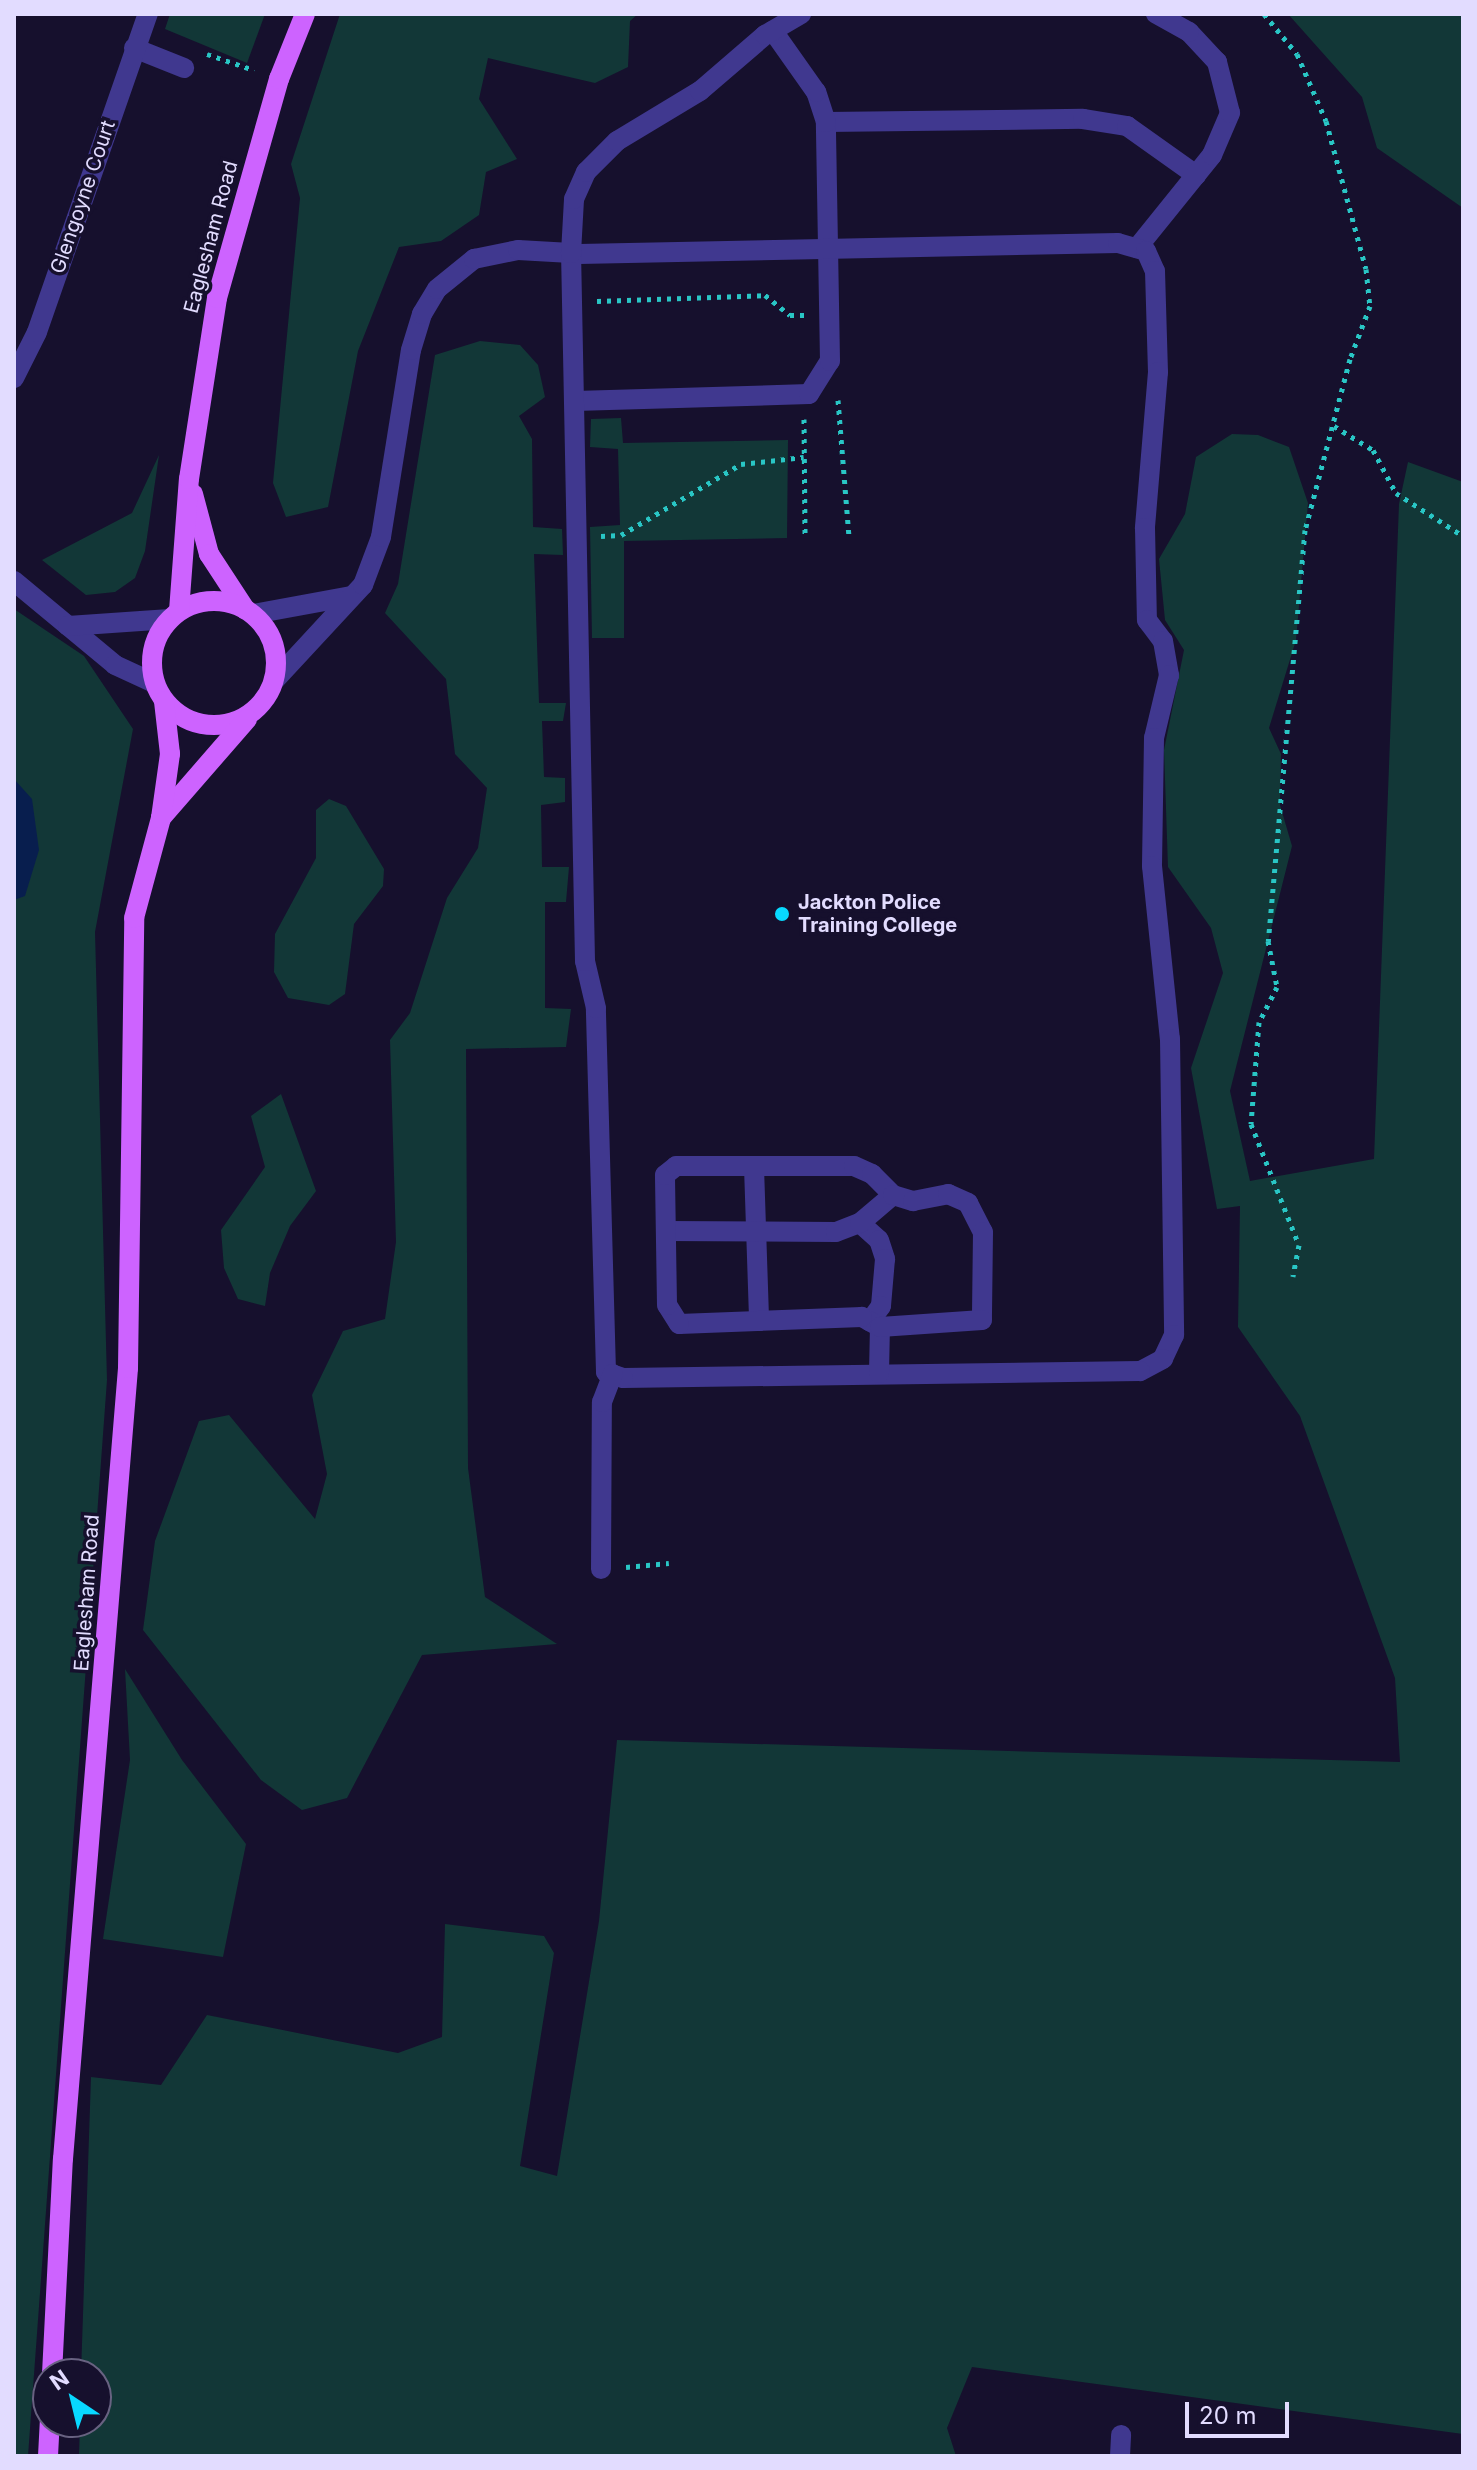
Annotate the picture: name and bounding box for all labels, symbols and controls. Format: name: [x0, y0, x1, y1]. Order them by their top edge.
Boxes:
street label: Glengoyne Court: [46, 117, 120, 277]
street label: Eaglesham Road: [179, 158, 243, 316]
place label: Jackton Police Training College: [798, 890, 957, 937]
marker: Jackton Police Training College: [773, 905, 791, 923]
street label: Eaglesham Road: [70, 1514, 104, 1672]
north arrow: [32, 2358, 112, 2438]
text: N: [45, 2365, 74, 2395]
scale bar: [1189, 2386, 1293, 2436]
text: 20 m: [1199, 2401, 1257, 2430]

